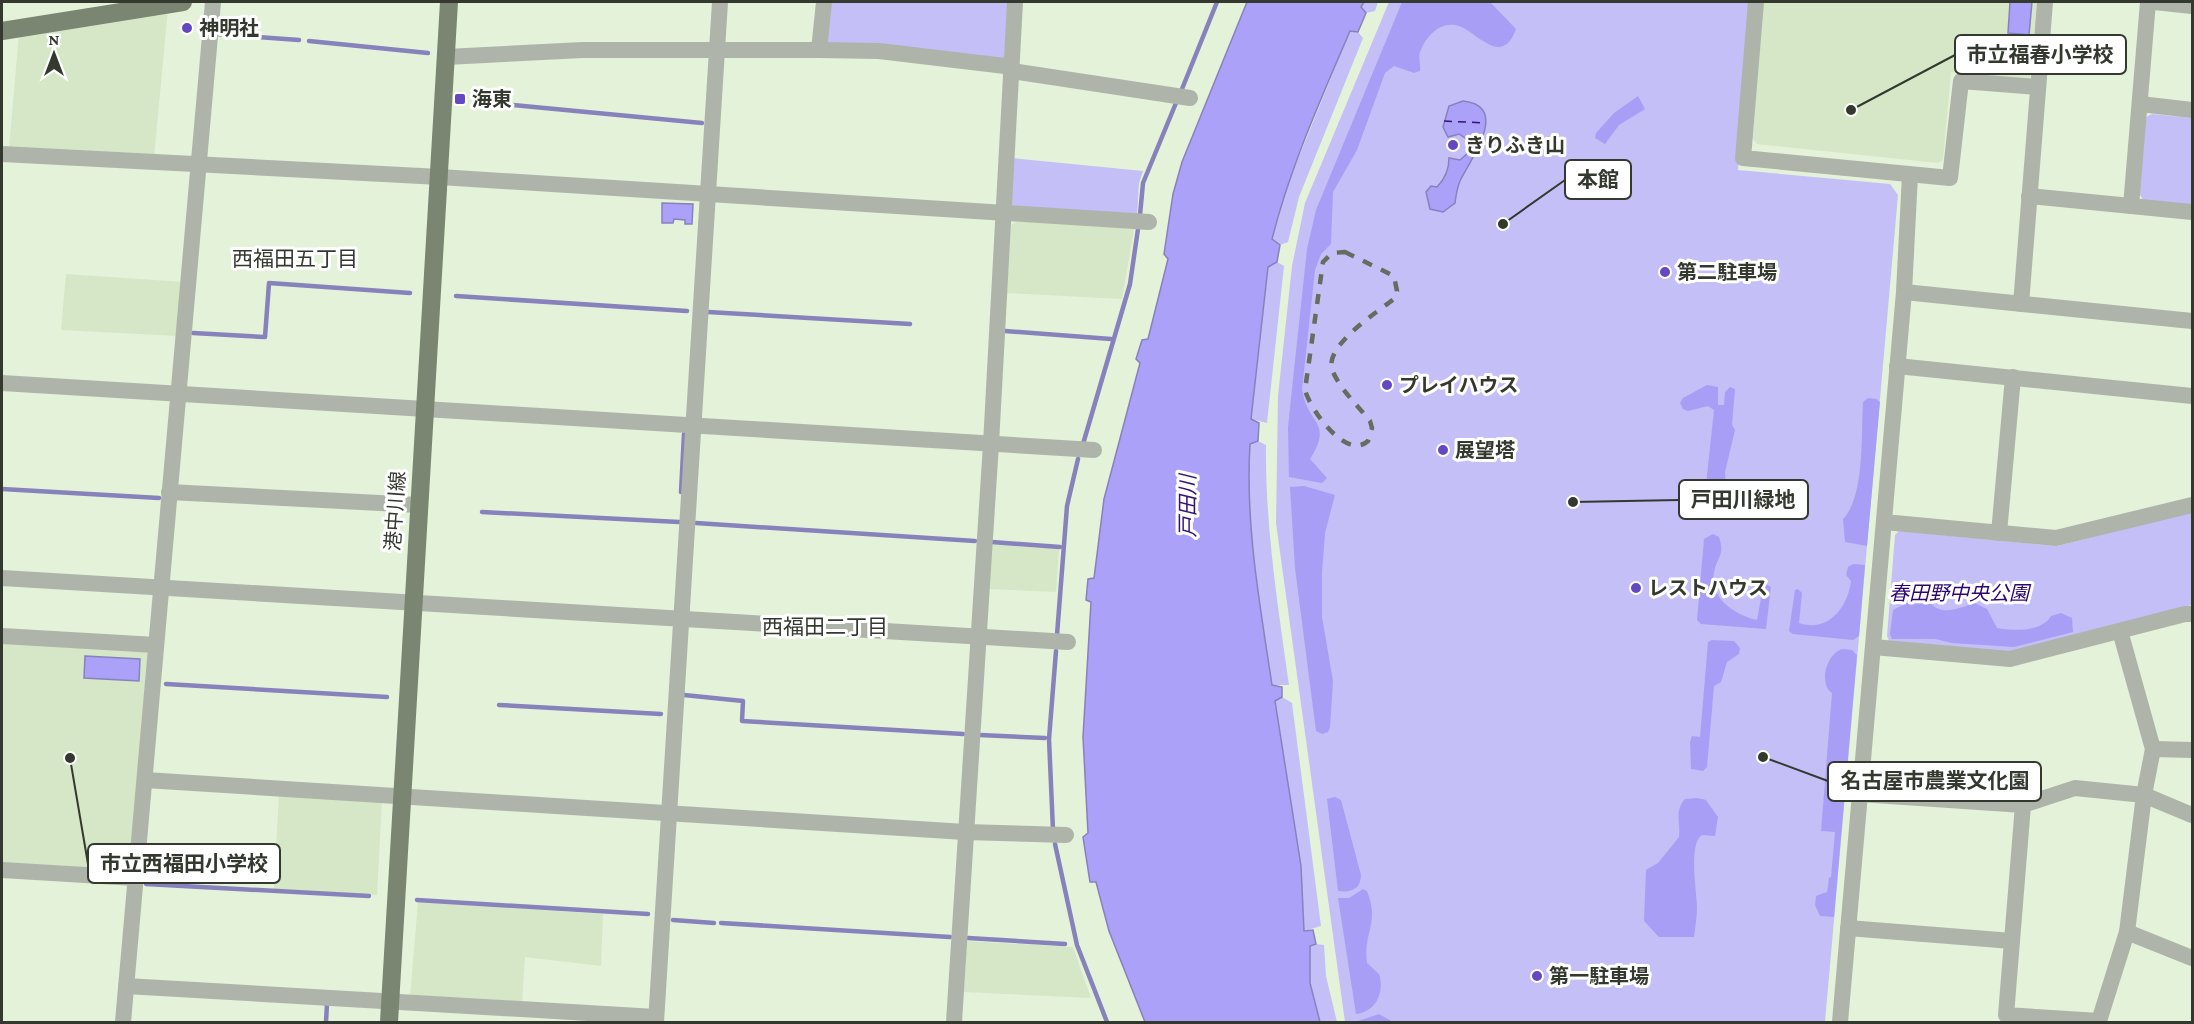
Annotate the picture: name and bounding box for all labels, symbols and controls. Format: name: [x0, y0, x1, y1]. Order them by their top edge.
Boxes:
place label: 神明社: [199, 17, 259, 39]
marker: 神明社: [180, 21, 194, 35]
north arrow: [24, 24, 84, 84]
text: N: [49, 31, 60, 48]
callout: 市立福春小学校: [1955, 35, 2126, 74]
text: 市立福春小学校: [1967, 43, 2114, 67]
place label: 海東: [472, 88, 512, 110]
marker: 海東: [453, 92, 467, 106]
place label: きりふき山: [1465, 134, 1565, 156]
marker: きりふき山: [1446, 138, 1460, 152]
callout: 本館: [1565, 160, 1631, 199]
text: 本館: [1577, 168, 1619, 192]
district label: 西福田五丁目: [232, 247, 358, 271]
place label: 第二駐車場: [1677, 261, 1777, 283]
marker: 第二駐車場: [1658, 265, 1672, 279]
place label: プレイハウス: [1399, 374, 1519, 396]
marker: プレイハウス: [1380, 378, 1394, 392]
place label: 展望塔: [1455, 439, 1515, 461]
marker: 展望塔: [1436, 443, 1450, 457]
street label: 港中川線: [381, 470, 409, 552]
water label: 戸田川: [1176, 473, 1200, 538]
callout: 戸田川緑地: [1679, 480, 1808, 519]
text: 戸田川緑地: [1691, 488, 1796, 512]
place label: レストハウス: [1648, 577, 1768, 599]
marker: レストハウス: [1629, 581, 1643, 595]
park label: 春田野中央公園: [1889, 582, 2032, 604]
district label: 西福田二丁目: [762, 615, 888, 639]
callout: 名古屋市農業文化園: [1828, 762, 2041, 801]
text: 名古屋市農業文化園: [1841, 769, 2030, 793]
callout: 市立西福田小学校: [88, 844, 280, 883]
text: 市立西福田小学校: [100, 852, 268, 876]
place label: 第一駐車場: [1549, 965, 1649, 987]
marker: 第一駐車場: [1530, 969, 1544, 983]

